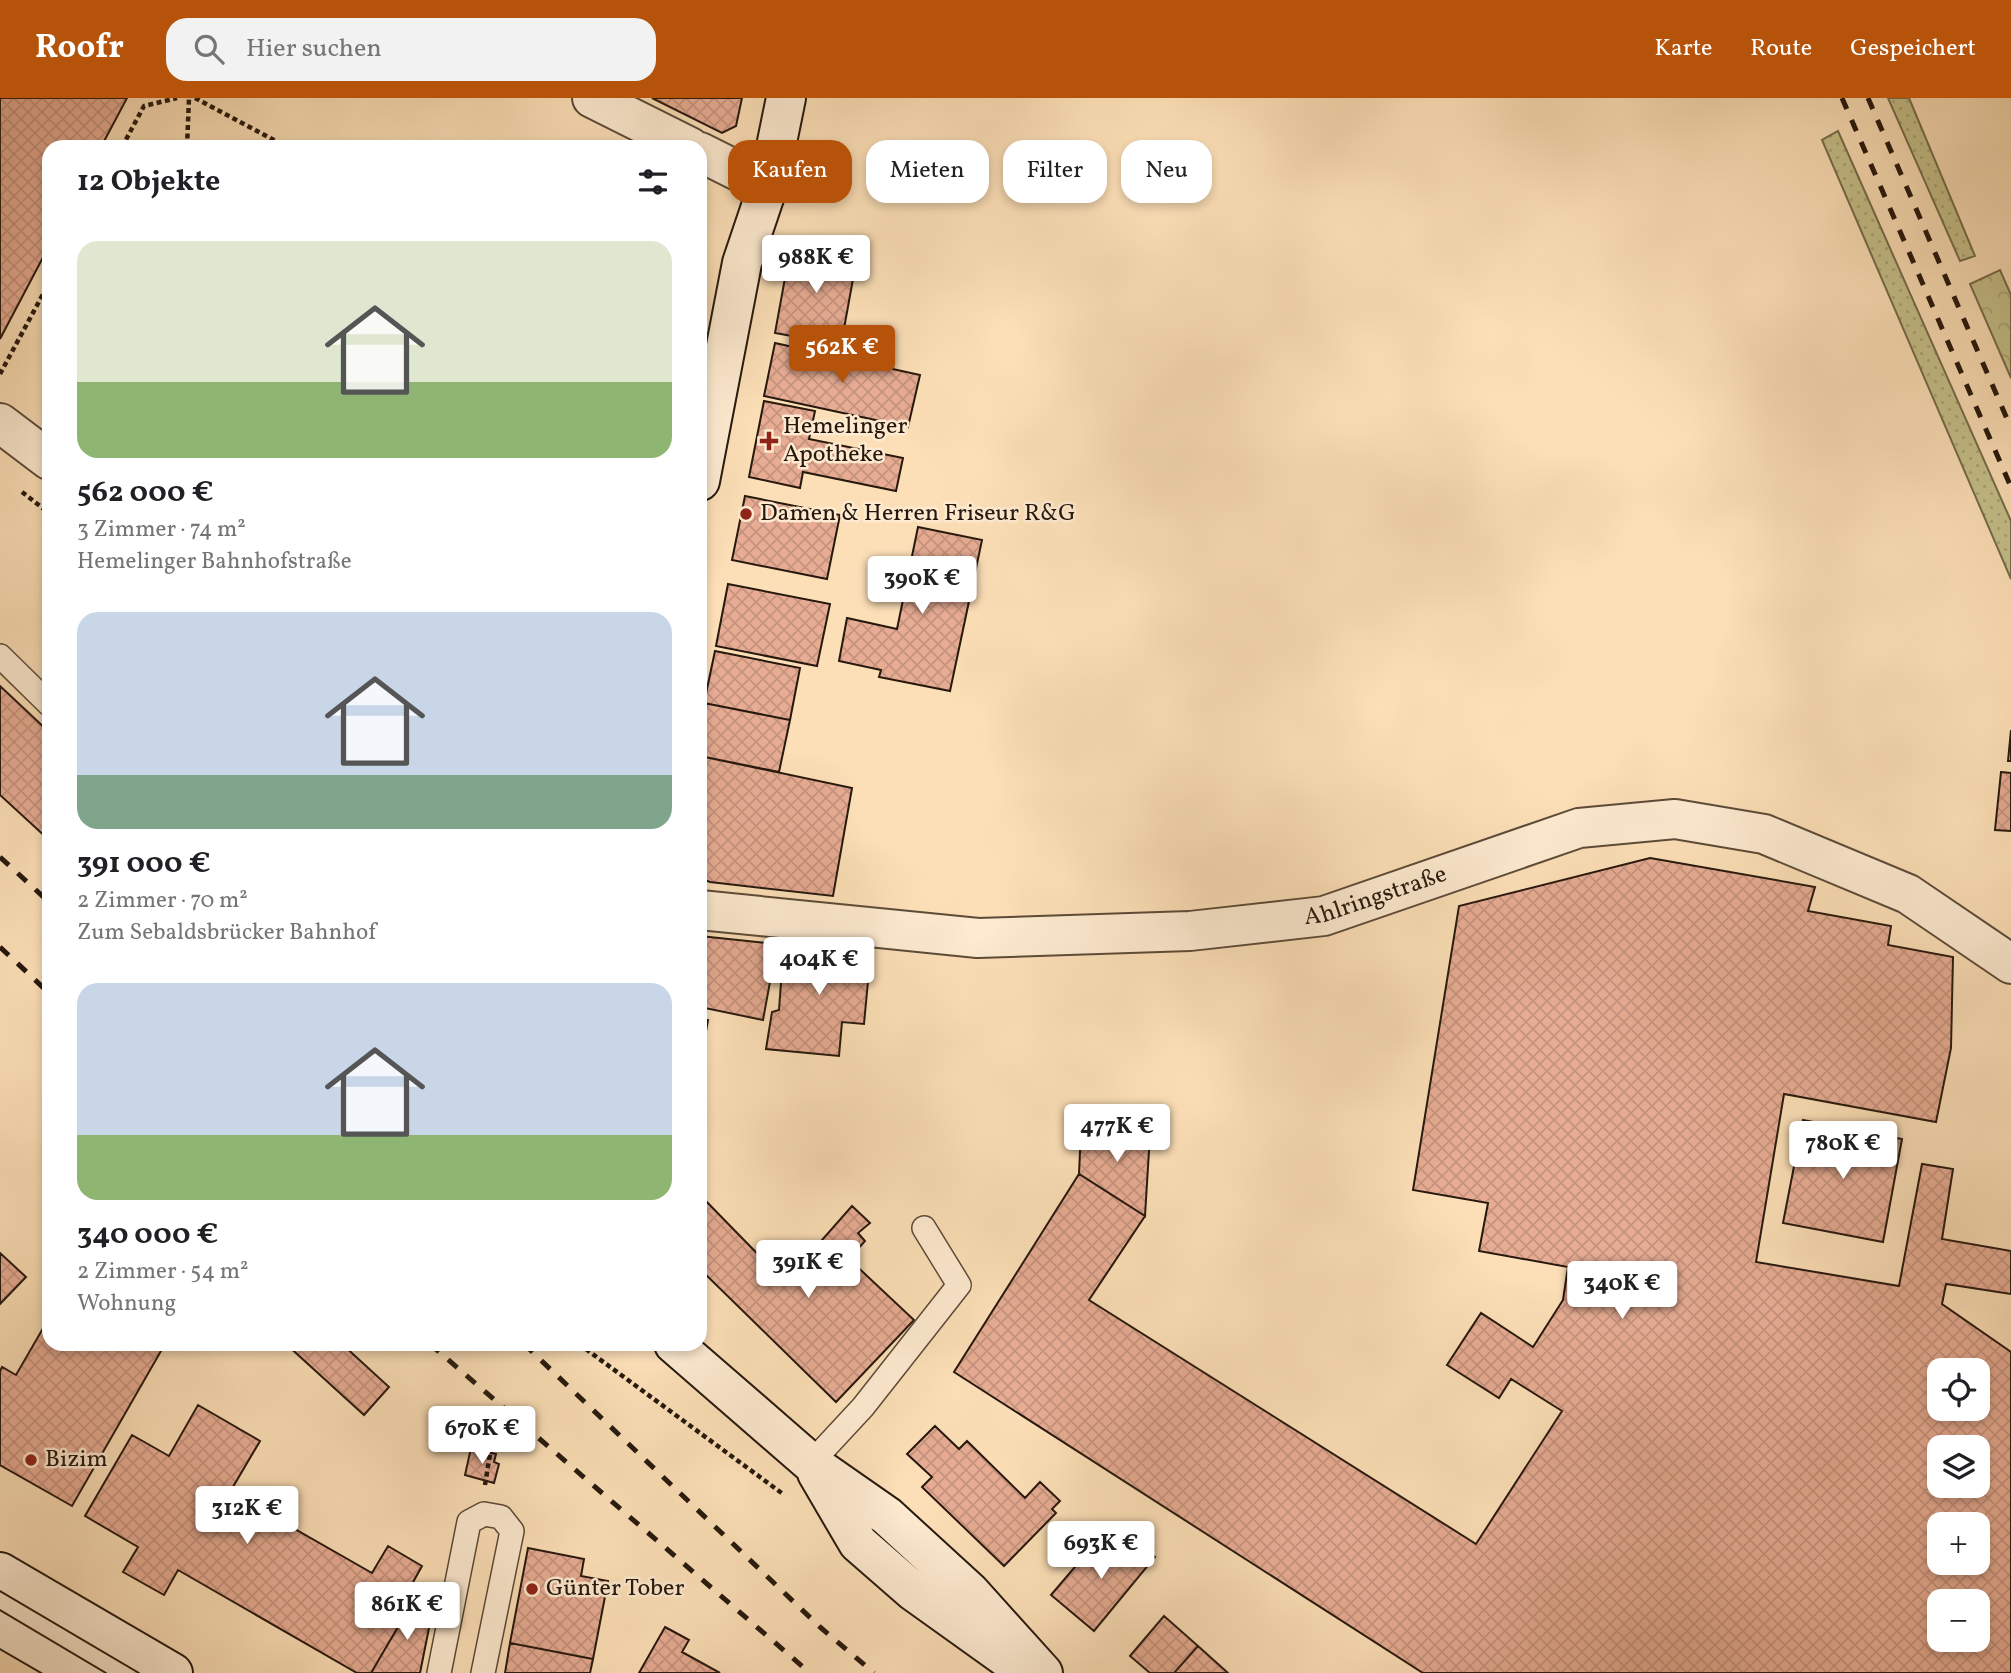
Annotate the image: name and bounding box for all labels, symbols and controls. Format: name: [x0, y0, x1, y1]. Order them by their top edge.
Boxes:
search box: [166, 18, 656, 81]
text: Roofr: [35, 26, 124, 72]
icon: search: [190, 30, 228, 68]
text: Hier suchen: [246, 31, 382, 67]
text: Karte: [1655, 32, 1712, 66]
text: Route: [1750, 32, 1812, 66]
text: Gespeichert: [1850, 32, 1976, 66]
chip: Kaufen: [728, 140, 852, 203]
chip: Mieten: [866, 140, 989, 203]
chip: Filter: [1003, 140, 1107, 203]
chip: Neu: [1121, 140, 1212, 203]
text: 12 Objekte: [77, 161, 220, 203]
icon: filters: [634, 163, 672, 201]
pin: 988K €: [759, 236, 873, 295]
text: 988K €: [778, 242, 854, 274]
icon: home: [312, 287, 438, 413]
pin: 562K €: [785, 326, 899, 385]
text: 562K €: [805, 332, 879, 364]
place label: Hemelinger Apotheke: [783, 410, 908, 472]
marker: Hemelinger Apotheke: [761, 433, 777, 449]
text: 562 000 €: [77, 472, 214, 514]
place label: Damen & Herren Friseur R&G: [760, 497, 1076, 531]
marker: Damen & Herren Friseur R&G: [738, 506, 754, 522]
text: 3 Zimmer · 74 m²: [77, 514, 246, 546]
text: Hemelinger Bahnhofstraße: [77, 546, 352, 578]
pin: 390K €: [865, 556, 979, 616]
text: 390K €: [884, 563, 960, 595]
icon: home: [312, 658, 438, 784]
text: 391 000 €: [77, 843, 211, 885]
street label: Ahlringstraße: [1302, 858, 1452, 935]
text: 2 Zimmer · 70 m²: [77, 885, 248, 917]
text: Zum Sebaldsbrücker Bahnhof: [77, 917, 376, 949]
pin: 404K €: [762, 937, 876, 997]
text: 404K €: [779, 944, 859, 976]
icon: home: [312, 1029, 438, 1155]
pin: 477K €: [1060, 1104, 1174, 1164]
text: 477K €: [1080, 1111, 1154, 1143]
pin: 780K €: [1786, 1122, 1900, 1181]
text: 780K €: [1805, 1128, 1881, 1160]
text: 340 000 €: [77, 1214, 218, 1256]
pin: 391K €: [751, 1240, 865, 1300]
text: 391K €: [772, 1247, 844, 1279]
text: 2 Zimmer · 54 m²: [77, 1256, 249, 1288]
pin: 340K €: [1565, 1262, 1679, 1321]
text: 340K €: [1583, 1268, 1661, 1300]
text: Wohnung: [77, 1288, 176, 1320]
map controls: [1927, 1358, 1990, 1652]
button: locate: [1927, 1358, 1990, 1421]
pin: 670K €: [425, 1406, 539, 1466]
text: 670K €: [444, 1413, 520, 1445]
button: layers: [1927, 1435, 1990, 1498]
place label: Bizim: [45, 1443, 108, 1477]
marker: Bizim: [23, 1452, 39, 1468]
pin: 312K €: [190, 1486, 304, 1546]
text: 312K €: [211, 1493, 283, 1525]
button: +: [1927, 1512, 1990, 1575]
pin: 693K €: [1044, 1522, 1158, 1581]
text: 693K €: [1063, 1528, 1139, 1560]
place label: Günter Tober: [546, 1572, 685, 1606]
marker: Günter Tober: [524, 1581, 540, 1597]
pin: 861K €: [350, 1582, 464, 1642]
text: 861K €: [371, 1589, 443, 1621]
button: −: [1927, 1589, 1990, 1652]

